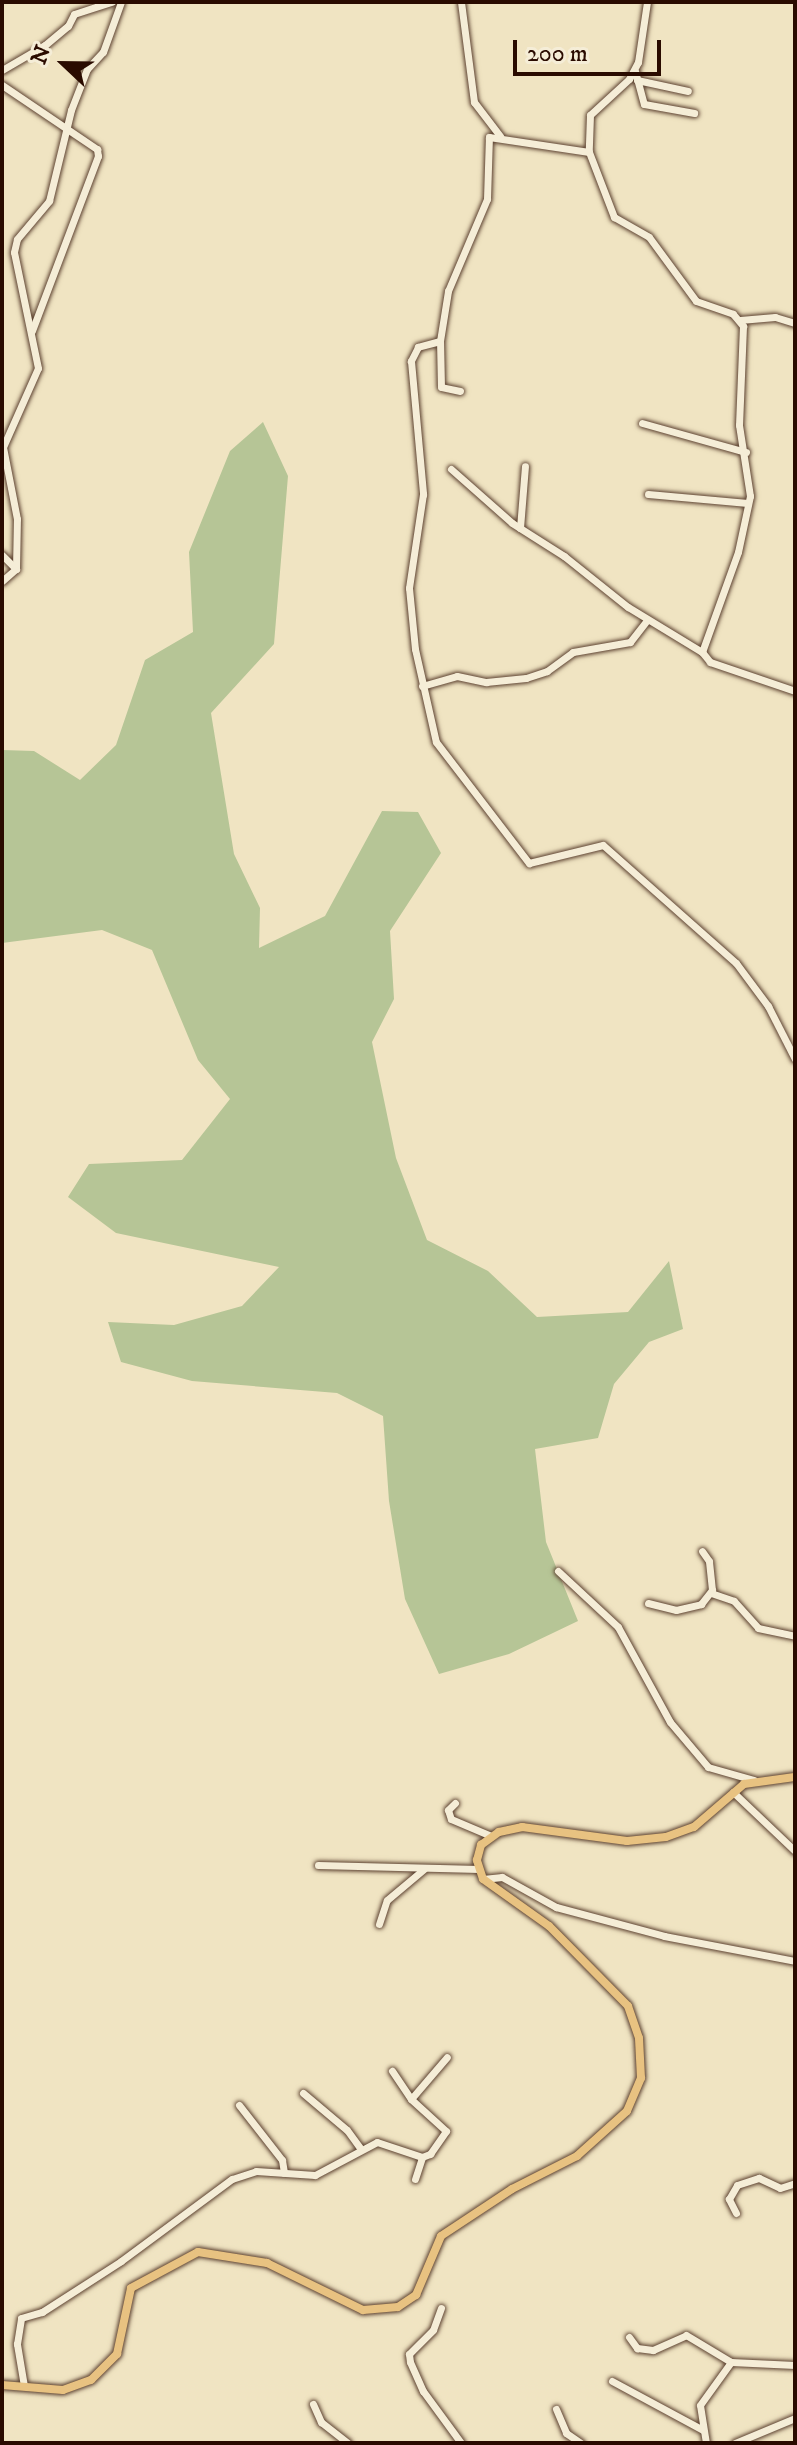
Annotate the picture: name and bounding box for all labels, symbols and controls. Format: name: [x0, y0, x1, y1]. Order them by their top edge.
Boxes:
north arrow: [24, 24, 104, 104]
scale bar: [517, 24, 665, 74]
text: 200 m: [527, 39, 588, 69]
text: N: [25, 41, 57, 68]

